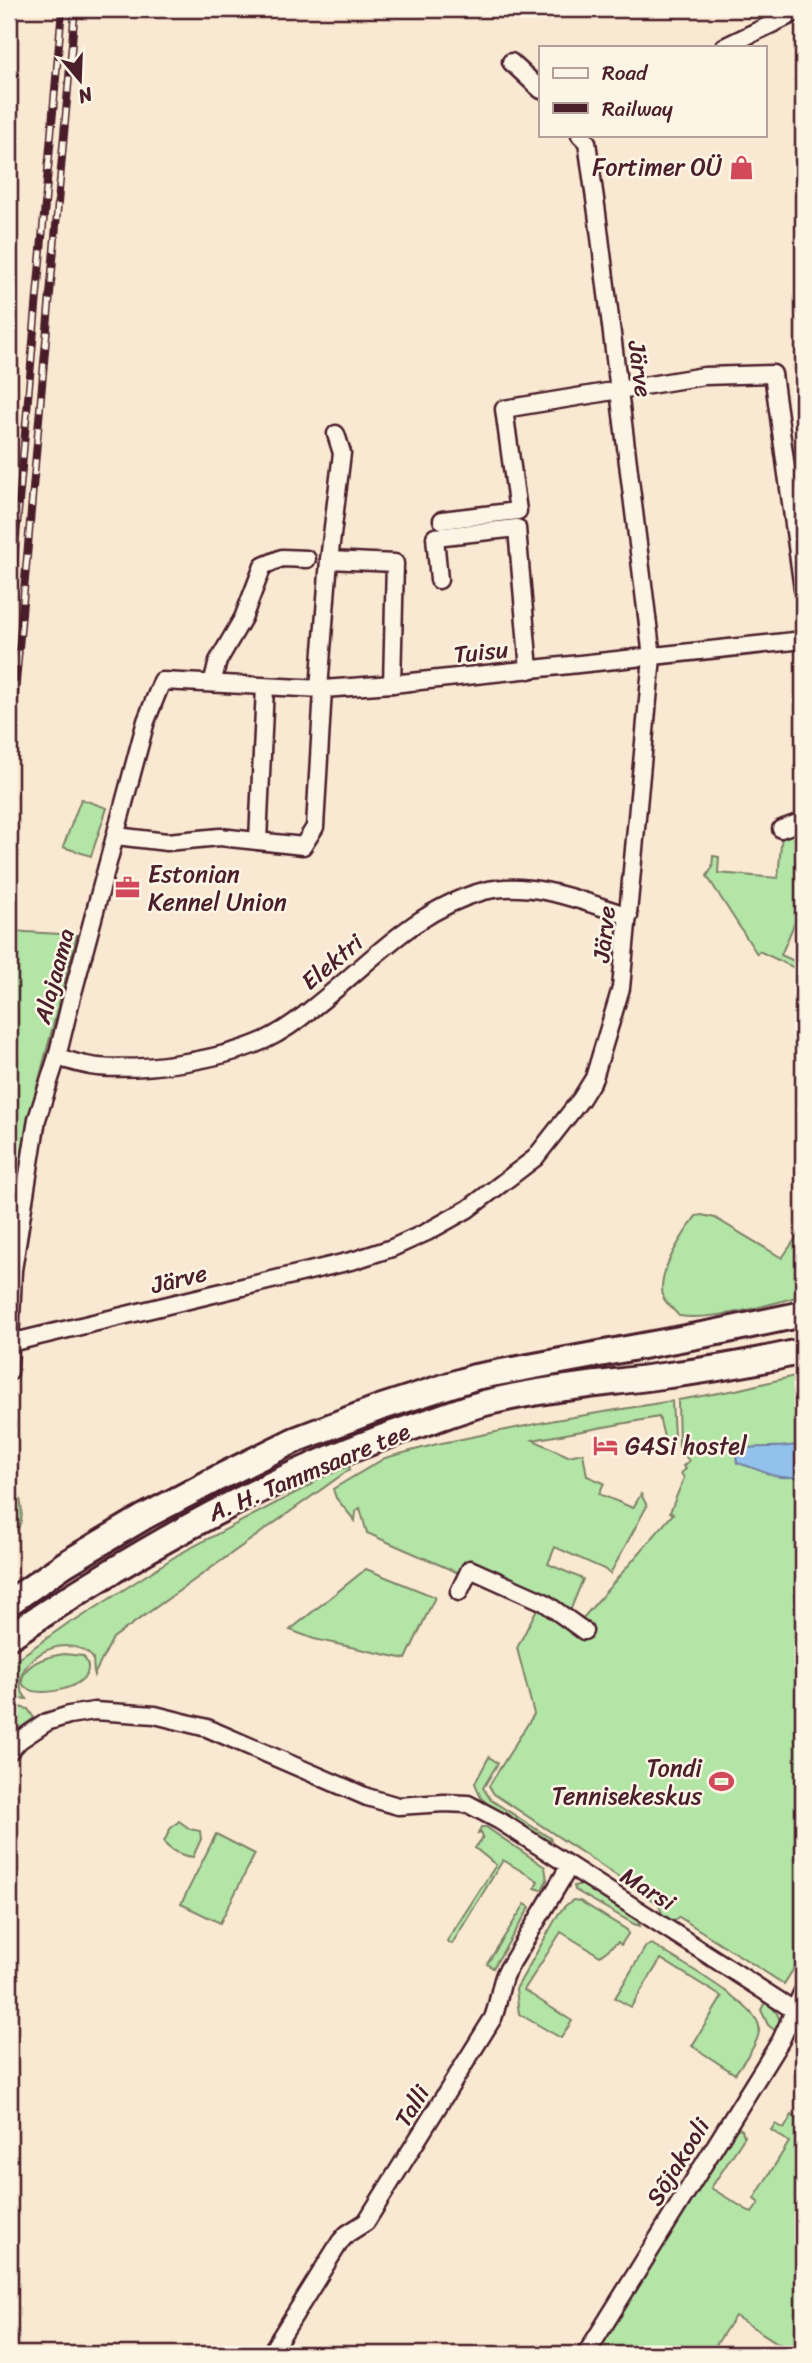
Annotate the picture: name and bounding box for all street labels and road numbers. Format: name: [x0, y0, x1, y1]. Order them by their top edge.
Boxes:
street label: Järve: [615, 337, 665, 400]
street label: Tuisu: [452, 628, 510, 676]
street label: Järve: [580, 904, 628, 965]
street label: Elektri: [291, 922, 374, 1001]
street label: Alajaama: [21, 924, 87, 1029]
street label: Järve: [145, 1252, 212, 1306]
street label: A. H. Tammsaare tee: [200, 1410, 417, 1534]
street label: Marsi: [612, 1856, 685, 1923]
street label: Talli: [383, 2075, 442, 2136]
street label: Sõjakooli: [634, 2108, 722, 2214]

